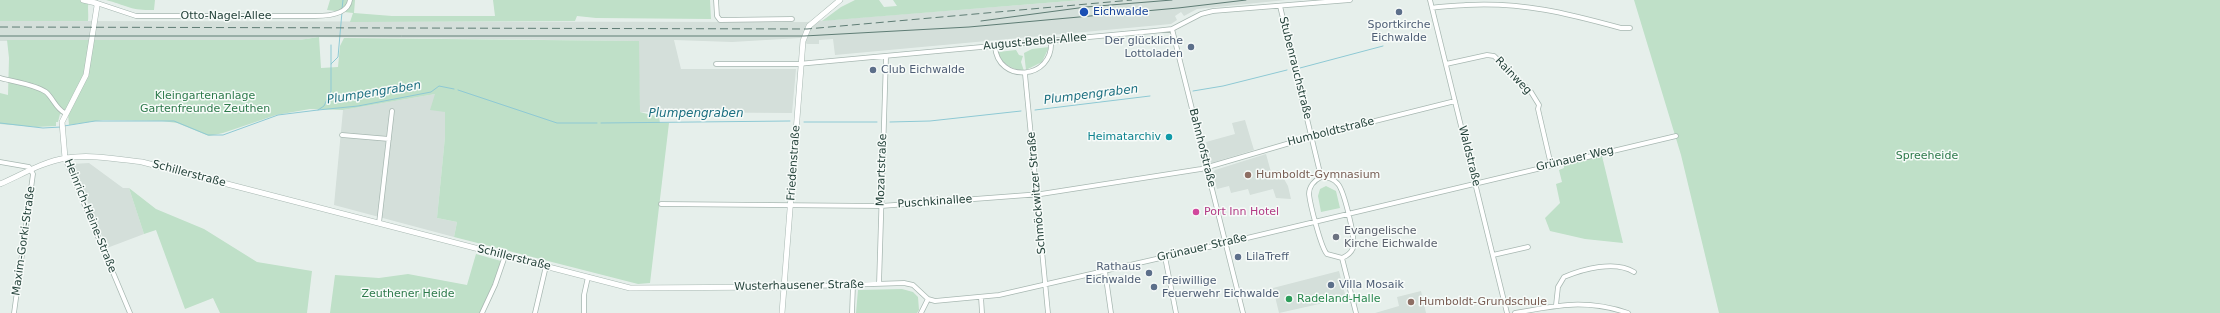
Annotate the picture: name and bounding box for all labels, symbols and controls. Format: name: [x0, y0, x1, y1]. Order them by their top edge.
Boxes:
place label: Eichwalde: [1093, 5, 1149, 19]
marker: Eichwalde: [1078, 6, 1090, 18]
marker: Sportkirche Eichwalde: [1394, 7, 1404, 17]
street label: Otto-Nagel-Allee: [181, 9, 271, 23]
street label: Stubenrauchstraße: [1276, 15, 1314, 121]
place label: Sportkirche Eichwalde: [1367, 18, 1431, 44]
street label: August-Bebel-Allee: [983, 31, 1087, 53]
place label: Der glückliche Lottoladen: [1104, 34, 1183, 60]
marker: Der glückliche Lottoladen: [1186, 42, 1196, 52]
street label: Rainweg: [1492, 55, 1534, 97]
place label: Club Eichwalde: [881, 63, 965, 77]
marker: Club Eichwalde: [868, 65, 878, 75]
water label: Plumpengraben: [326, 78, 422, 108]
water label: Plumpengraben: [1043, 82, 1139, 108]
park label: Kleingartenanlage Gartenfreunde Zeuthen: [140, 89, 270, 115]
water label: Plumpengraben: [649, 107, 743, 121]
street label: Bahnhofstraße: [1186, 107, 1218, 189]
street label: Humboldtstraße: [1286, 115, 1376, 149]
street label: Waldstraße: [1455, 124, 1483, 188]
street label: Friedenstraße: [785, 125, 803, 201]
place label: Heimatarchiv: [1088, 130, 1161, 144]
street label: Schmöckwitzer Straße: [1025, 131, 1049, 255]
marker: Heimatarchiv: [1164, 132, 1174, 142]
street label: Mozartstraße: [874, 134, 890, 206]
street label: Grünauer Weg: [1535, 144, 1615, 174]
park label: Spreeheide: [1896, 149, 1958, 163]
street label: Heinrich-Heine-Straße: [61, 157, 119, 275]
street label: Schillerstraße: [151, 158, 227, 190]
place label: Humboldt-Gymnasium: [1256, 168, 1380, 182]
marker: Humboldt-Gymnasium: [1243, 170, 1253, 180]
street label: Maxim-Gorki-Straße: [10, 185, 38, 297]
street label: Puschkinallee: [897, 193, 973, 211]
place label: Port Inn Hotel: [1204, 205, 1279, 219]
marker: Port Inn Hotel: [1191, 207, 1201, 217]
place label: Evangelische Kirche Eichwalde: [1344, 224, 1437, 250]
street label: Grünauer Straße: [1156, 231, 1248, 265]
marker: Evangelische Kirche Eichwalde: [1331, 232, 1341, 242]
street label: Schillerstraße: [476, 242, 552, 274]
place label: LilaTreff: [1246, 250, 1289, 264]
marker: LilaTreff: [1233, 252, 1243, 262]
place label: Rathaus Eichwalde: [1085, 260, 1141, 286]
marker: Rathaus Eichwalde: [1144, 268, 1154, 278]
place label: Freiwillige Feuerwehr Eichwalde: [1162, 274, 1279, 300]
street label: Wusterhausener Straße: [734, 278, 864, 294]
place label: Villa Mosaik: [1339, 278, 1404, 292]
marker: Villa Mosaik: [1326, 280, 1336, 290]
marker: Freiwillige Feuerwehr Eichwalde: [1149, 282, 1159, 292]
park label: Zeuthener Heide: [362, 287, 454, 301]
place label: Radeland-Halle: [1297, 292, 1381, 306]
marker: Radeland-Halle: [1284, 294, 1294, 304]
place label: Humboldt-Grundschule: [1419, 295, 1547, 309]
marker: Humboldt-Grundschule: [1406, 297, 1416, 307]

